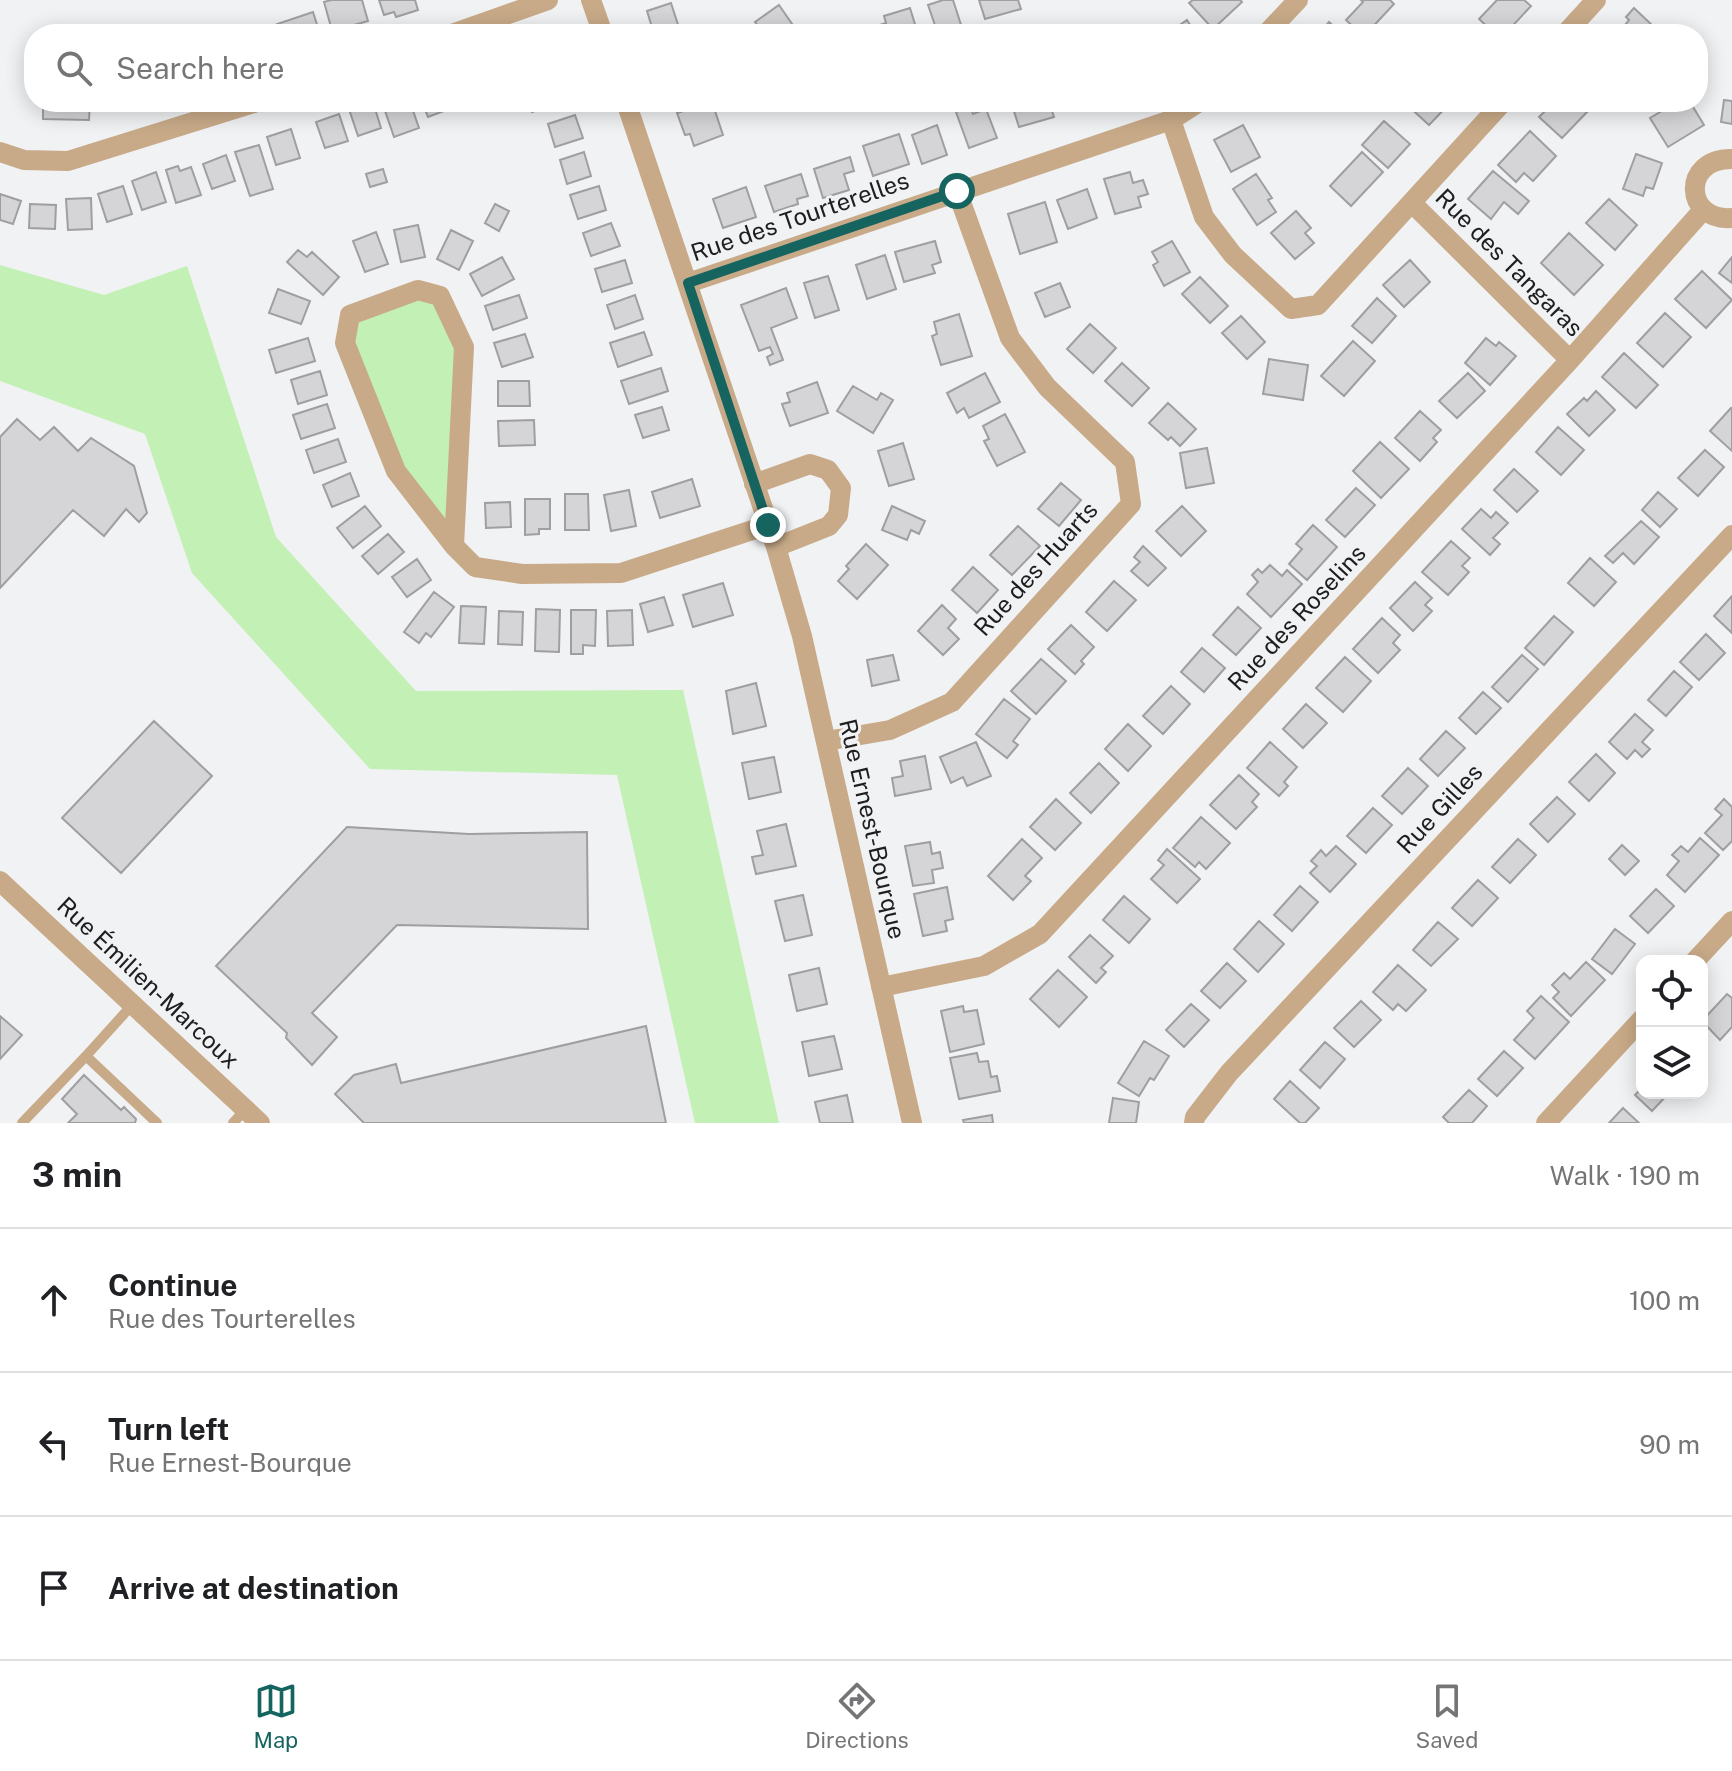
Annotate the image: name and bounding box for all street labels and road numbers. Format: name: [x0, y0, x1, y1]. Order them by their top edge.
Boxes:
street label: Rue des Tourterelles: [687, 166, 912, 266]
street label: Rue des Tangaras: [1430, 183, 1589, 342]
street label: Rue des Huarts: [968, 496, 1103, 641]
street label: Rue des Roselins: [1222, 539, 1371, 696]
street label: Rue Ernest-Bourque: [834, 716, 912, 942]
street label: Rue Gilles: [1391, 758, 1488, 859]
street label: Rue Émilien-Marcoux: [52, 891, 245, 1074]

